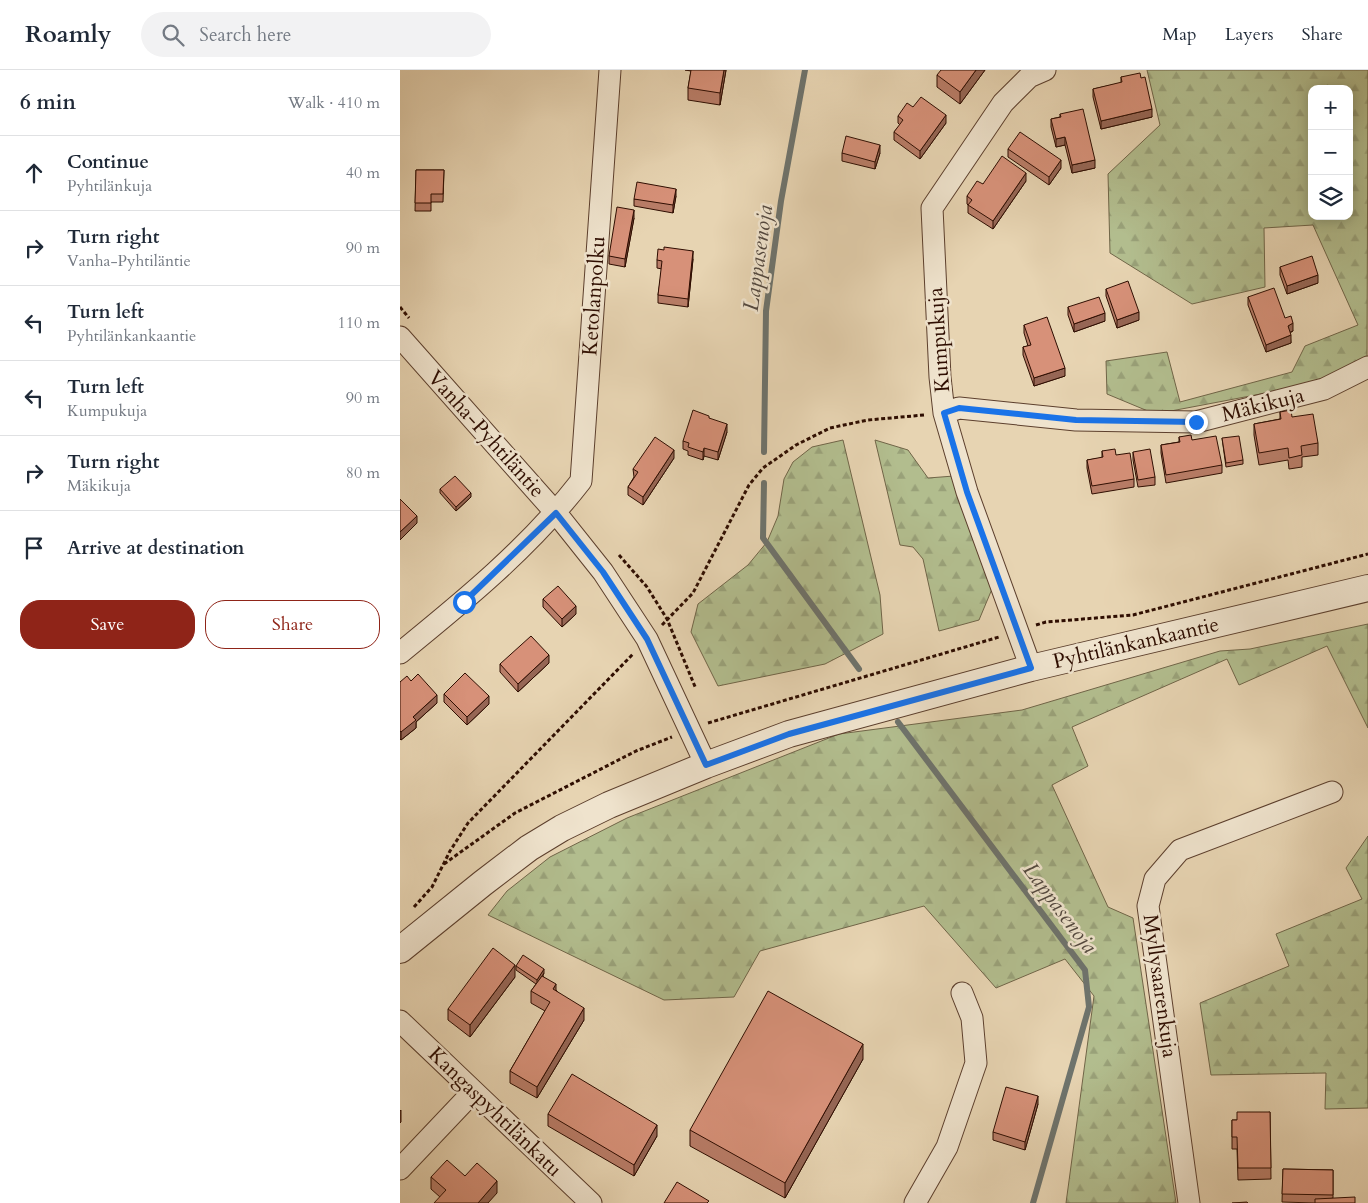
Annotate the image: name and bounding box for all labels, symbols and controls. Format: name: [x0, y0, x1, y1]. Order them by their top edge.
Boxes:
search box: [141, 12, 491, 57]
text: Roamly: [25, 18, 111, 51]
icon: search: [159, 21, 187, 49]
text: Search here: [199, 22, 291, 48]
text: Map: [1162, 22, 1197, 47]
text: Layers: [1225, 22, 1274, 47]
text: Share: [1302, 22, 1343, 47]
map controls: [1308, 85, 1353, 220]
button: +: [1308, 85, 1353, 130]
text: 6 min: [20, 88, 76, 117]
text: Walk · 410 m: [288, 92, 380, 114]
button: −: [1308, 130, 1353, 175]
text: Continue: [67, 149, 149, 175]
icon: ahead: [20, 159, 48, 187]
text: 40 m: [346, 162, 380, 184]
text: Pyhtilänkuja: [67, 175, 152, 197]
button: layers: [1308, 175, 1353, 220]
water label: Lappasenoja: [736, 203, 780, 313]
text: Turn right: [67, 224, 159, 250]
icon: right: [20, 234, 48, 262]
street label: Ketolanpolku: [575, 235, 613, 357]
text: 90 m: [346, 237, 380, 259]
text: Vanha-Pyhtiläntie: [67, 250, 191, 272]
street label: Kumpukuja: [921, 286, 957, 394]
text: Turn left: [67, 299, 144, 325]
icon: left: [20, 309, 48, 337]
text: 110 m: [338, 312, 380, 334]
text: Pyhtilänkankaantie: [67, 325, 196, 347]
street label: Vanha-Pyhtiläntie: [421, 364, 551, 504]
text: Turn left: [67, 374, 144, 400]
street label: Mäkikuja: [1219, 381, 1307, 429]
icon: left: [20, 384, 48, 412]
text: 90 m: [346, 387, 380, 409]
text: Kumpukuja: [67, 400, 147, 422]
route end: [1185, 411, 1208, 434]
text: Turn right: [67, 449, 159, 475]
icon: right: [20, 459, 48, 487]
text: 80 m: [346, 462, 380, 484]
text: Mäkikuja: [67, 475, 131, 497]
icon: arrive: [20, 534, 48, 562]
text: Arrive at destination: [67, 535, 244, 561]
route start: [453, 591, 476, 614]
button: Save: [20, 600, 195, 649]
button: Share: [205, 600, 380, 649]
street label: Pyhtilänkankaantie: [1050, 610, 1222, 676]
water label: Lappasenoja: [1016, 856, 1104, 960]
street label: Myllysaarenkuja: [1136, 912, 1184, 1060]
street label: Kangaspyhtilänkatu: [422, 1040, 568, 1184]

